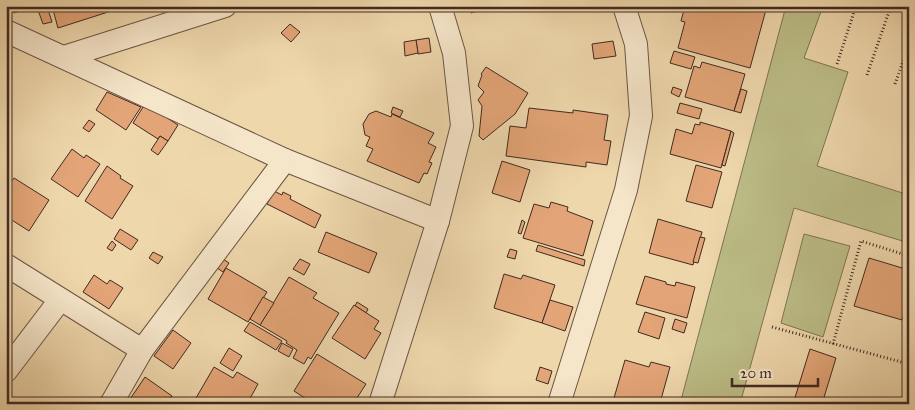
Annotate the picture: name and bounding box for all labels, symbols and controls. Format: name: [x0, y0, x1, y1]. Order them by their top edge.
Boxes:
scale bar: [732, 355, 819, 387]
text: 20 m: [740, 364, 772, 382]

